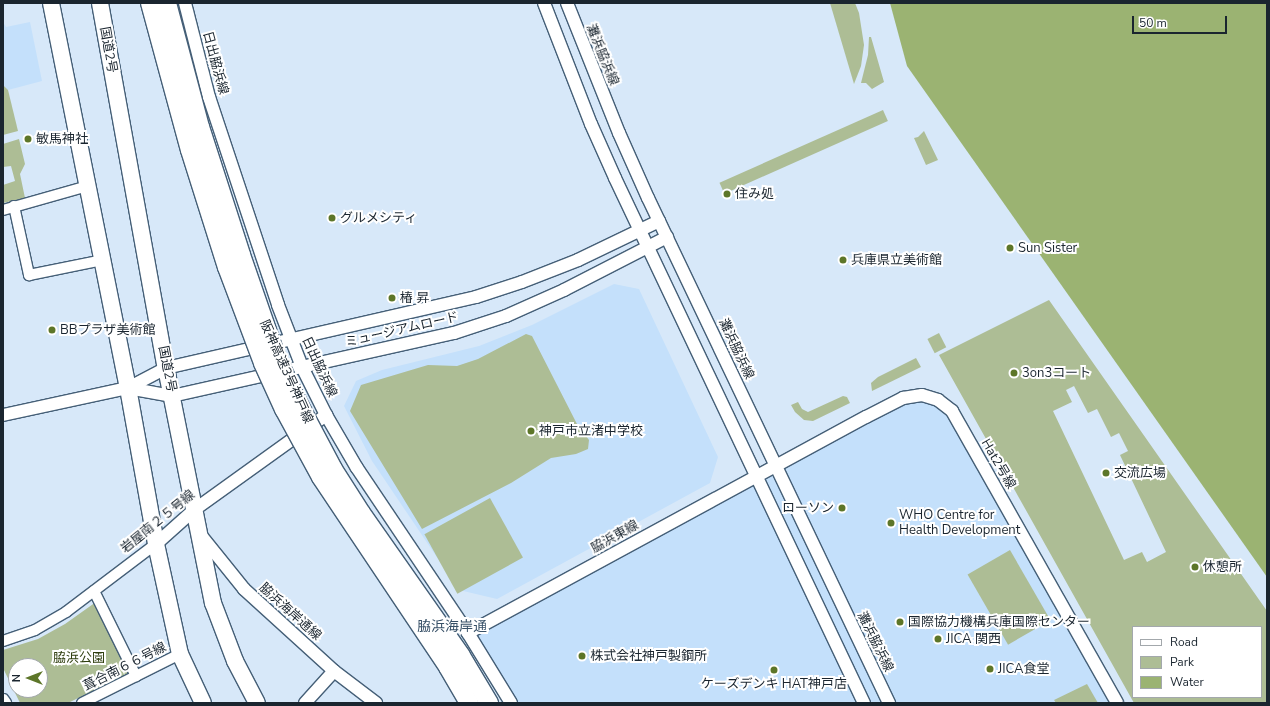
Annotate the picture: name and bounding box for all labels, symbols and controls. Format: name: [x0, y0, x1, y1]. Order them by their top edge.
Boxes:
scale bar: [1134, 8, 1229, 34]
text: 50 m: [1139, 15, 1167, 31]
street label: 灘浜脇浜線: [583, 22, 621, 88]
street label: 国道2号: [96, 26, 120, 74]
street label: 日出脇浜線: [199, 30, 231, 96]
place label: 敏馬神社: [36, 131, 88, 147]
marker: 敏馬神社: [23, 134, 33, 144]
place label: 住み処: [735, 186, 774, 202]
marker: 住み処: [722, 189, 732, 199]
place label: グルメシティ: [340, 210, 418, 226]
marker: グルメシティ: [327, 213, 337, 223]
place label: Sun Sister: [1018, 240, 1077, 256]
marker: Sun Sister: [1005, 243, 1015, 253]
place label: 兵庫県立美術館: [851, 252, 942, 268]
marker: 兵庫県立美術館: [838, 255, 848, 265]
place label: 椿 昇: [400, 290, 429, 306]
marker: 椿 昇: [387, 293, 397, 303]
street label: ミュージアムロード: [343, 309, 461, 351]
street label: 灘浜脇浜線: [715, 316, 757, 382]
street label: 阪神高速3号神戸線: [256, 318, 316, 426]
place label: BBプラザ美術館: [60, 322, 156, 338]
marker: BBプラザ美術館: [47, 325, 57, 335]
street label: 日出脇浜線: [298, 334, 340, 400]
street label: 国道2号: [155, 345, 179, 393]
place label: 3on3コート: [1022, 365, 1091, 381]
marker: 3on3コート: [1009, 368, 1019, 378]
place label: 神戸市立渚中学校: [539, 423, 643, 439]
marker: 神戸市立渚中学校: [526, 426, 536, 436]
street label: Hat2号線: [977, 436, 1019, 492]
place label: 交流広場: [1114, 465, 1166, 481]
marker: 交流広場: [1101, 468, 1111, 478]
street label: 岩屋南２５号線: [118, 487, 198, 557]
place label: ローソン: [782, 500, 834, 516]
marker: ローソン: [837, 503, 847, 513]
place label: WHO Centre for Health Development: [899, 508, 1020, 539]
street label: 脇浜東線: [588, 518, 642, 556]
marker: WHO Centre for Health Development: [886, 518, 896, 528]
place label: 休憩所: [1203, 559, 1242, 575]
marker: 休憩所: [1190, 562, 1200, 572]
street label: 脇浜海岸通線: [256, 580, 324, 644]
street label: 灘浜脇浜線: [854, 609, 896, 675]
place label: 国際協力機構兵庫国際センター: [908, 614, 1090, 630]
marker: 国際協力機構兵庫国際センター: [895, 617, 905, 627]
district label: 脇浜海岸通: [417, 619, 487, 635]
legend: [1132, 626, 1262, 698]
place label: JICA 関西: [946, 631, 1001, 647]
marker: JICA 関西: [933, 634, 943, 644]
text: Road: [1170, 634, 1198, 650]
street label: 葺合南６６号線: [81, 639, 169, 695]
place label: 株式会社神戸製鋼所: [590, 648, 707, 664]
park label: 脇浜公園: [53, 650, 105, 666]
marker: 株式会社神戸製鋼所: [577, 651, 587, 661]
text: Park: [1170, 654, 1194, 670]
north arrow: [8, 658, 48, 698]
place label: JICA食堂: [998, 661, 1050, 677]
marker: JICA食堂: [985, 664, 995, 674]
marker: ケーズデンキ HAT神戸店: [769, 665, 779, 675]
text: N: [9, 674, 24, 682]
text: Water: [1170, 674, 1204, 690]
place label: ケーズデンキ HAT神戸店: [701, 676, 847, 692]

